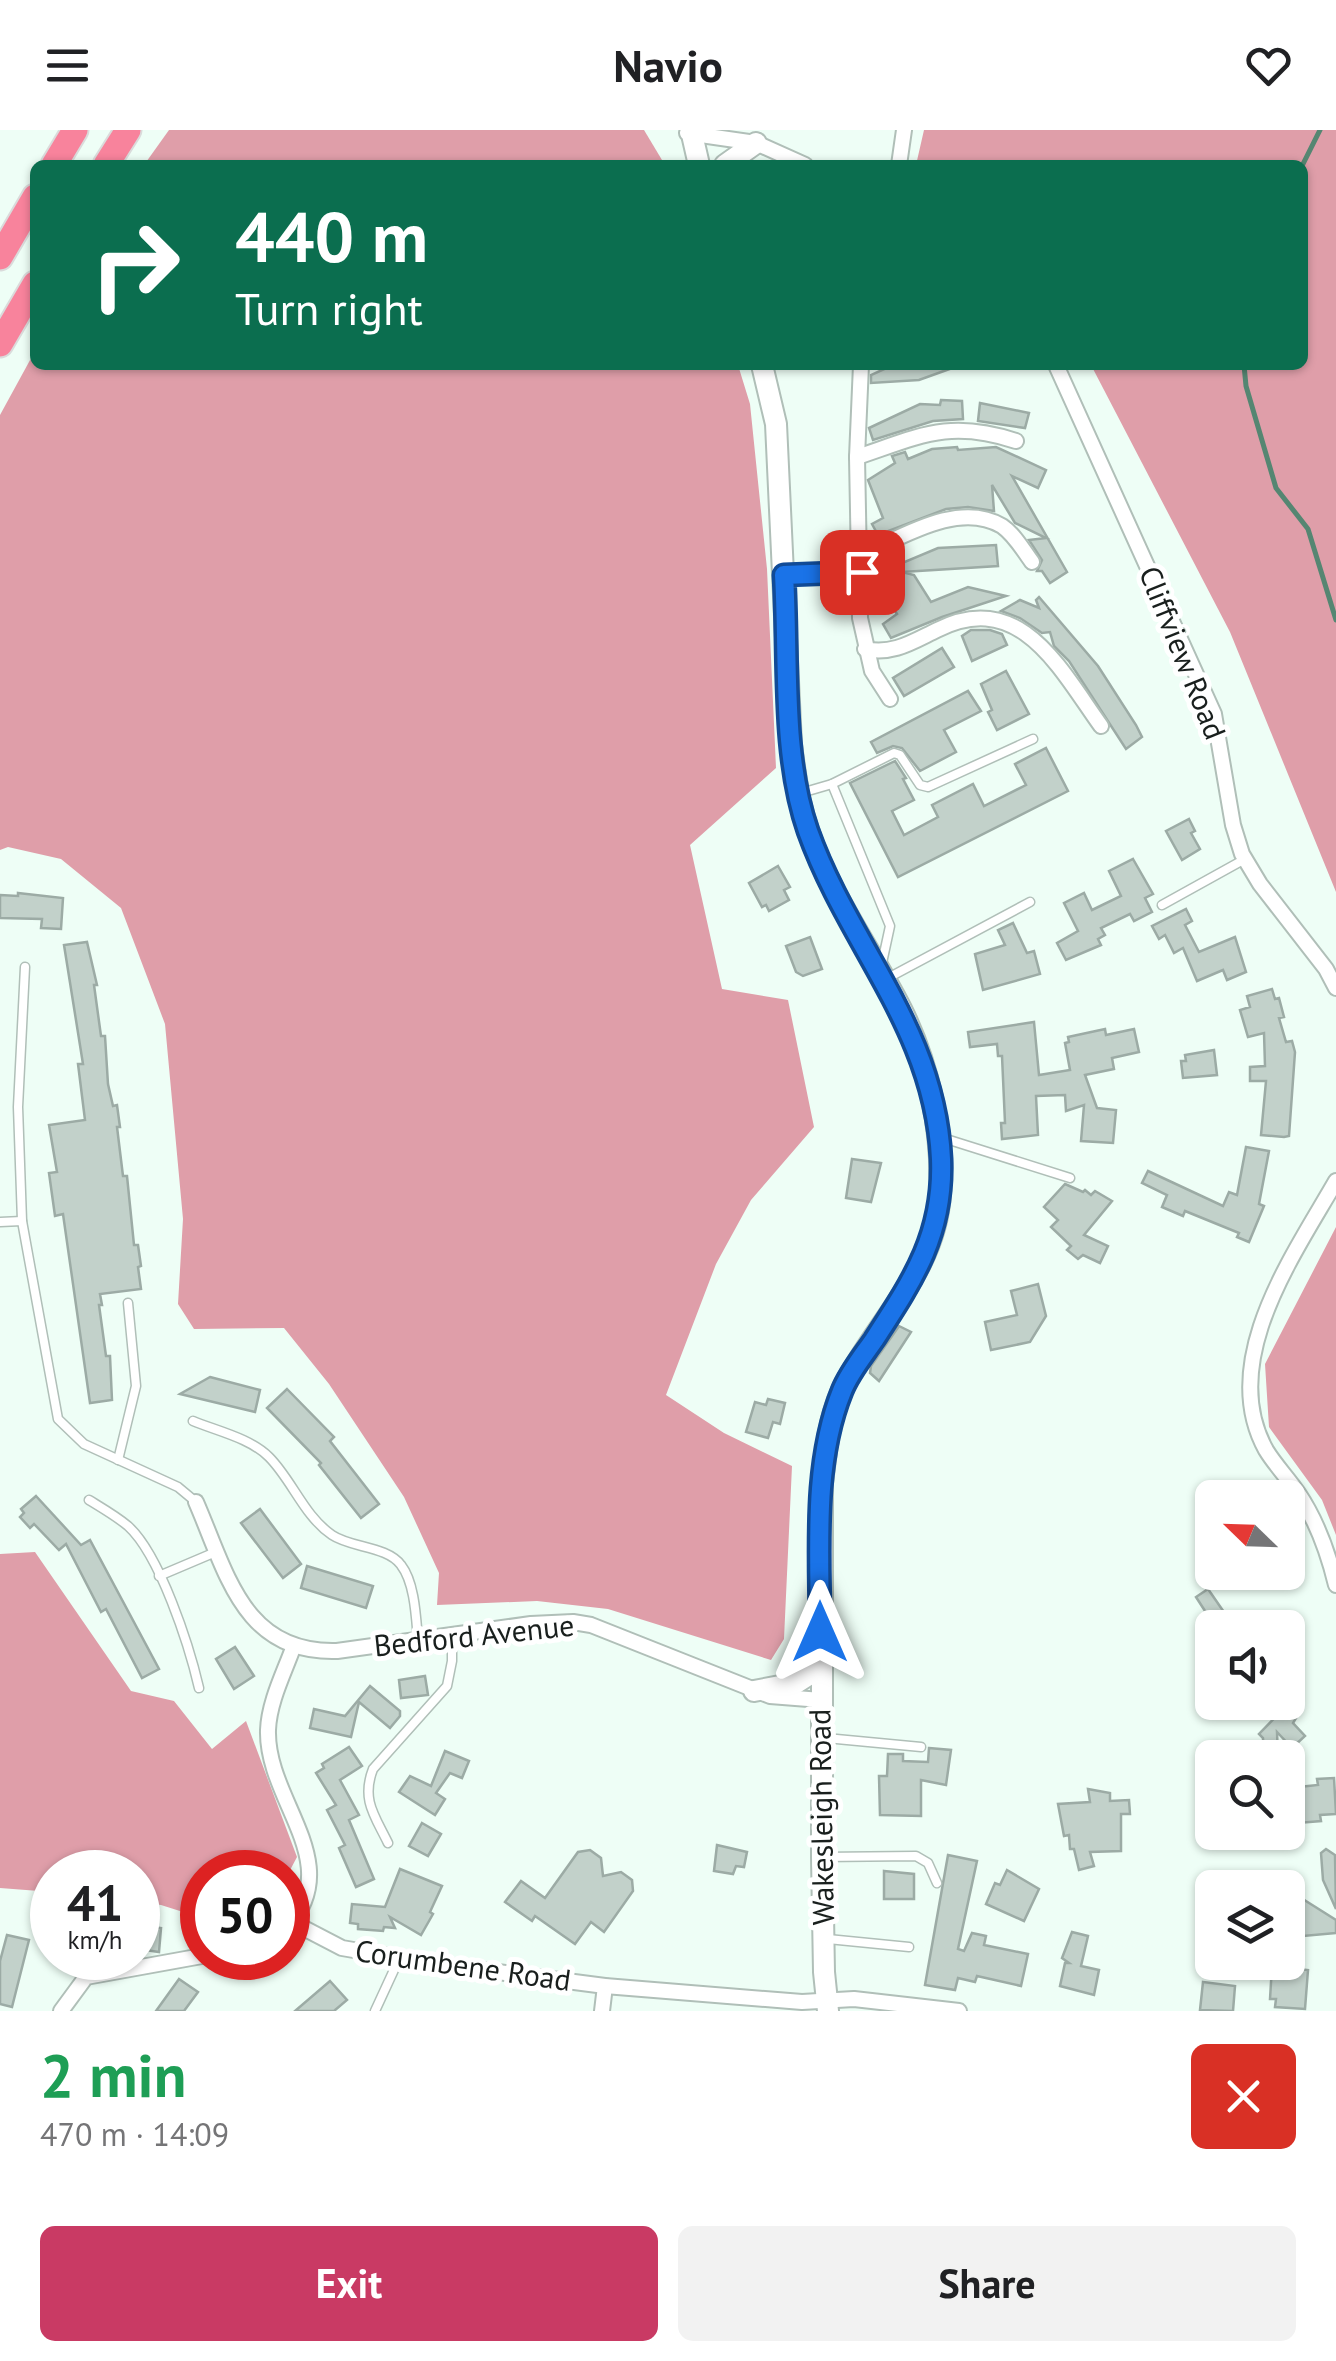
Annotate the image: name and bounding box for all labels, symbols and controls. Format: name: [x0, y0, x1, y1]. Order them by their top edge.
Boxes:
text: Navio: [613, 36, 723, 94]
icon: menu: [40, 38, 95, 93]
icon: heart: [1241, 38, 1296, 93]
text: 440 m: [235, 191, 428, 281]
icon: right: [70, 200, 200, 330]
text: Turn right: [235, 279, 423, 337]
pin: [820, 530, 905, 615]
icon: arrive: [835, 545, 890, 600]
street label: Cliffview Road: [1131, 560, 1236, 745]
north arrow: [1195, 1480, 1305, 1590]
map controls: [1195, 1480, 1305, 1980]
position arrow: [768, 1580, 872, 1684]
street label: Bedford Avenue: [372, 1605, 576, 1664]
button: sound: [1195, 1610, 1305, 1720]
street label: Wakesleigh Road: [799, 1708, 842, 1926]
button: search: [1195, 1740, 1305, 1850]
speed limit sign: 50: [180, 1850, 310, 1980]
text: 41: [67, 1870, 123, 1935]
button: layers: [1195, 1870, 1305, 1980]
text: km/h: [68, 1924, 122, 1956]
street label: Corumbene Road: [353, 1930, 574, 1999]
text: 2 min: [40, 2036, 186, 2114]
button: close: [1191, 2044, 1296, 2149]
text: 470 m · 14:09: [40, 2113, 229, 2155]
button: Exit: [40, 2226, 658, 2341]
button: Share: [678, 2226, 1296, 2341]

